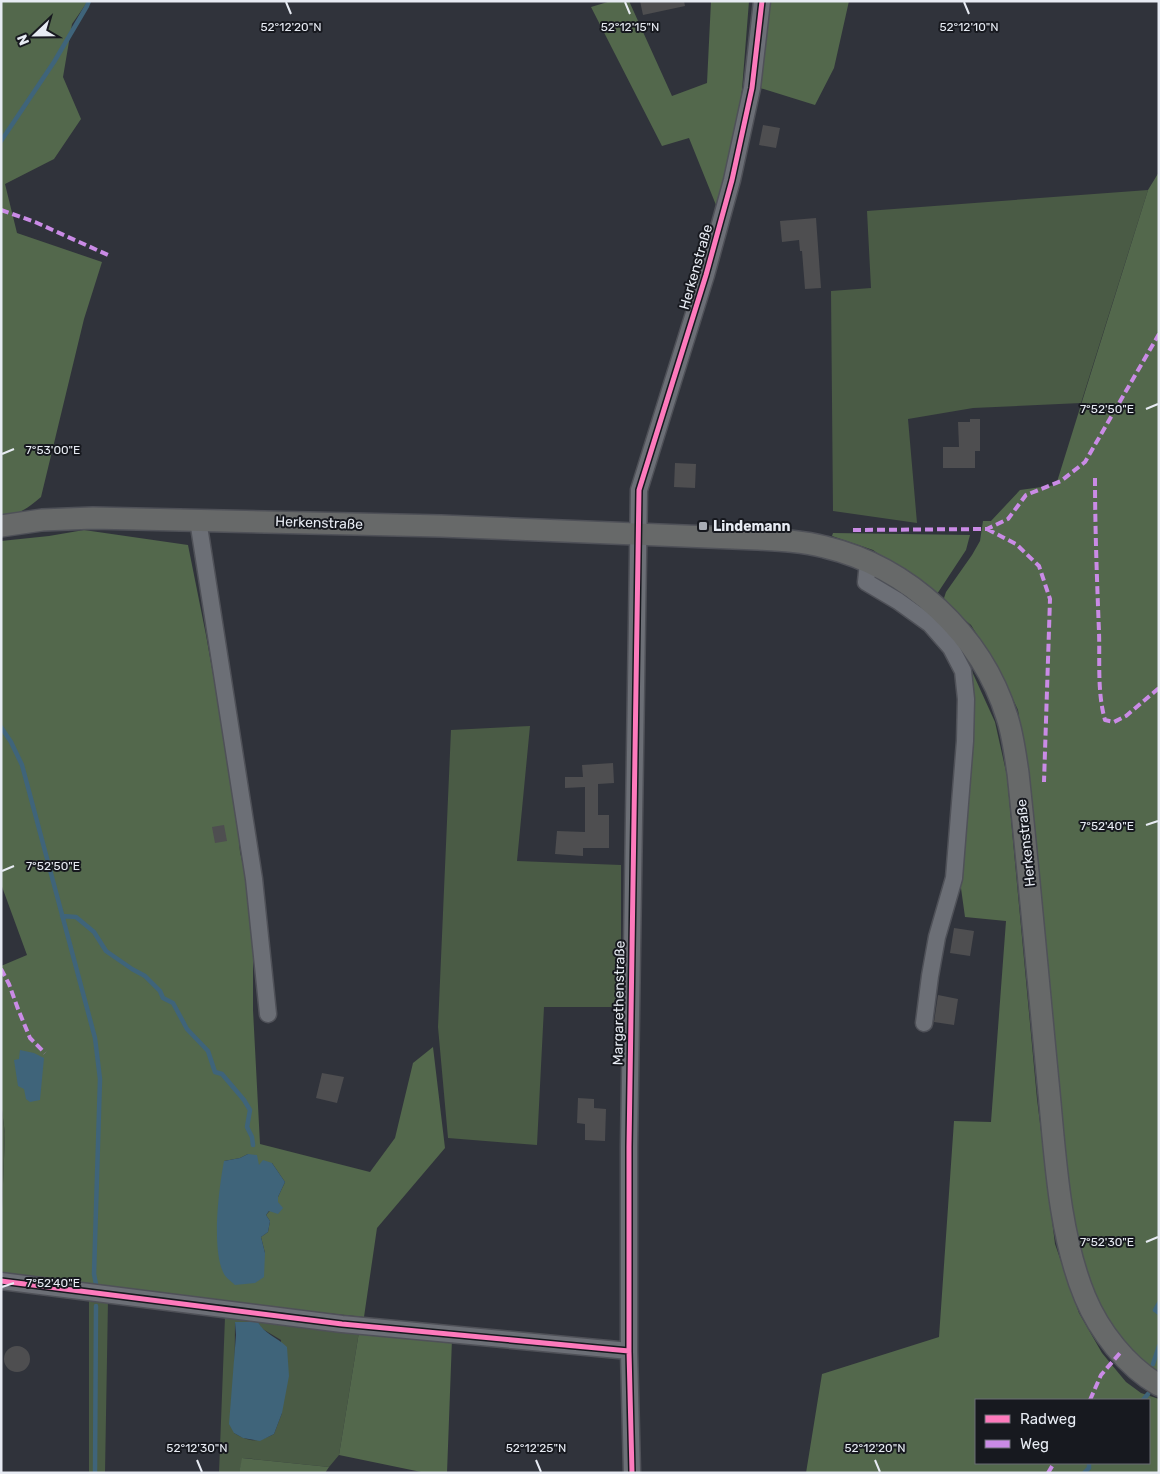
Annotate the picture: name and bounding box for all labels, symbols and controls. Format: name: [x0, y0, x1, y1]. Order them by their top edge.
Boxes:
north arrow: [10, 10, 60, 60]
text: 52°12'20"N: [260, 20, 322, 34]
text: 52°12'15"N: [601, 20, 659, 34]
text: 52°12'10"N: [939, 20, 999, 34]
text: N: [14, 32, 33, 48]
street label: Herkenstraße: [676, 222, 716, 312]
text: 7°52'50"E: [1080, 402, 1134, 416]
text: 7°53'00"E: [26, 443, 80, 457]
street label: Herkenstraße: [275, 513, 363, 533]
place label: Lindemann: [713, 518, 791, 535]
marker: Lindemann: [697, 520, 709, 532]
street label: Herkenstraße: [1013, 798, 1039, 888]
text: 7°52'40"E: [1080, 819, 1134, 833]
text: 7°52'50"E: [26, 859, 80, 873]
street label: Margarethenstraße: [609, 940, 629, 1066]
text: 7°52'30"E: [1080, 1235, 1134, 1249]
text: 7°52'40"E: [26, 1276, 80, 1290]
legend: [975, 1399, 1150, 1464]
text: Radweg: [1020, 1410, 1076, 1428]
text: Weg: [1020, 1435, 1049, 1453]
text: 52°12'30"N: [166, 1441, 228, 1455]
text: 52°12'25"N: [506, 1441, 566, 1455]
text: 52°12'20"N: [844, 1441, 906, 1455]

